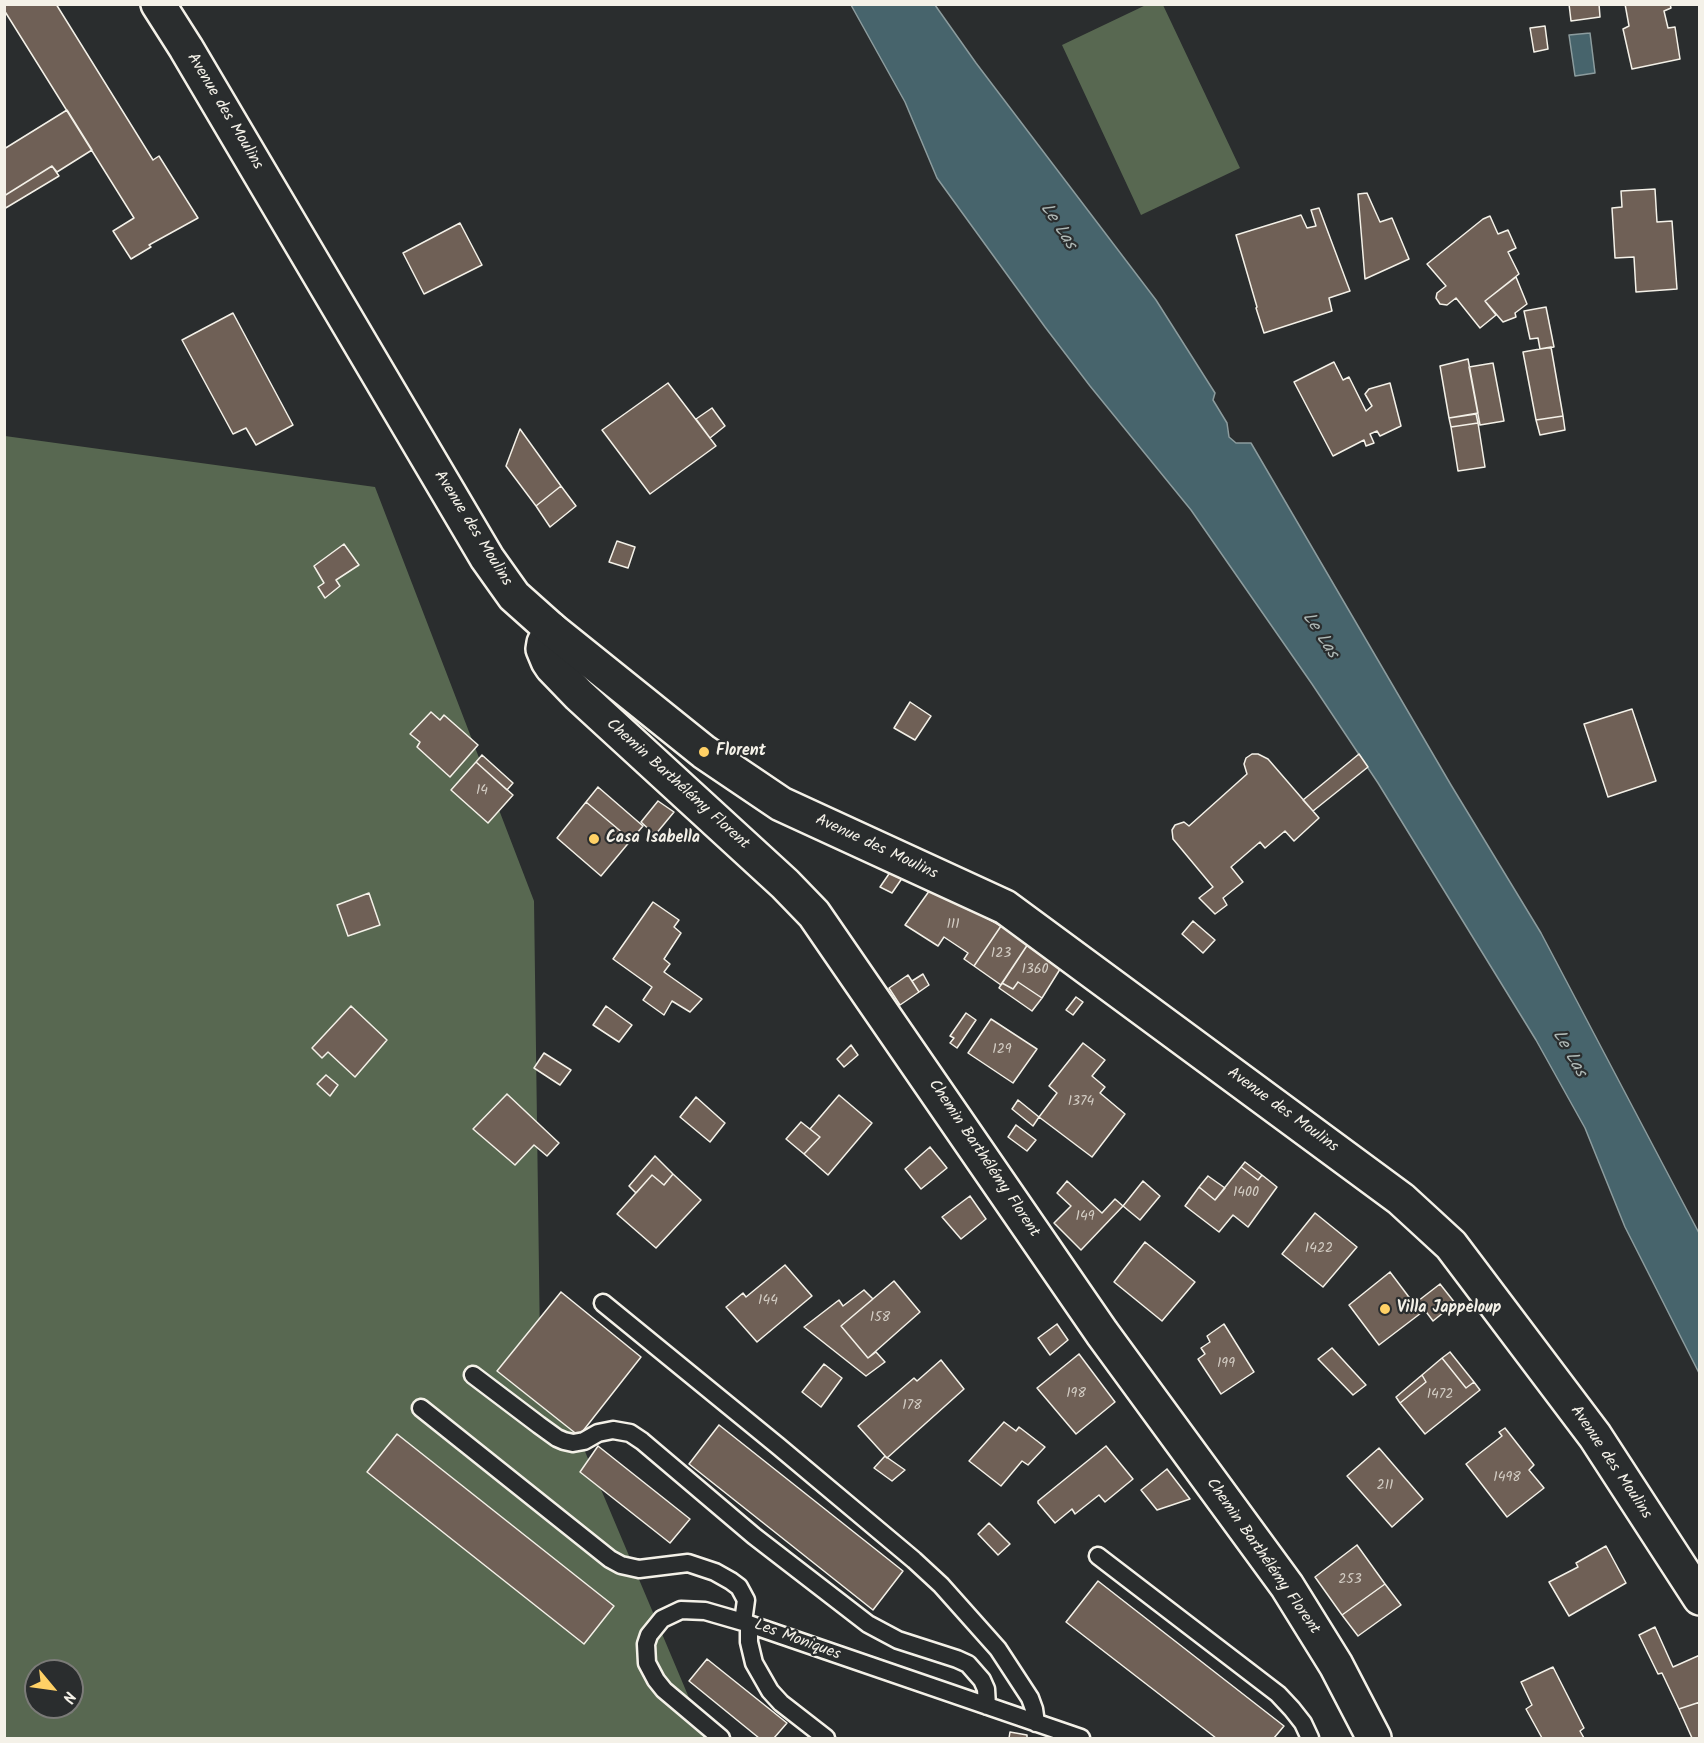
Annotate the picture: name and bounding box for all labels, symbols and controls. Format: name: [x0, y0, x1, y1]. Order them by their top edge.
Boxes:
street label: Avenue des Moulins: [182, 50, 266, 174]
water label: Le Las: [1034, 200, 1080, 254]
street label: Avenue des Moulins: [429, 468, 515, 590]
water label: Le Las: [1296, 609, 1342, 663]
street label: Chemin Barthélémy Florent: [601, 716, 753, 854]
place label: Florent: [716, 742, 766, 762]
marker: Florent: [697, 745, 711, 759]
house number: 14: [476, 784, 488, 800]
street label: Avenue des Moulins: [812, 811, 940, 885]
place label: Casa Isabella: [606, 829, 700, 849]
marker: Casa Isabella: [587, 832, 601, 846]
house number: 111: [946, 918, 960, 934]
house number: 123: [991, 947, 1011, 963]
house number: 1360: [1021, 963, 1049, 979]
water label: Le Las: [1546, 1026, 1590, 1082]
house number: 129: [992, 1043, 1012, 1059]
street label: Avenue des Moulins: [1223, 1064, 1341, 1158]
street label: Chemin Barthélémy Florent: [923, 1077, 1043, 1241]
house number: 1374: [1068, 1095, 1094, 1111]
house number: 1400: [1233, 1186, 1259, 1202]
house number: 149: [1076, 1210, 1094, 1226]
house number: 1422: [1305, 1242, 1333, 1258]
house number: 144: [758, 1294, 778, 1310]
place label: Villa Jappeloup: [1397, 1299, 1501, 1319]
marker: Villa Jappeloup: [1378, 1302, 1392, 1316]
house number: 158: [870, 1311, 890, 1327]
house number: 199: [1217, 1357, 1235, 1373]
house number: 198: [1066, 1387, 1086, 1403]
house number: 1472: [1427, 1388, 1453, 1404]
house number: 178: [902, 1399, 922, 1415]
street label: Avenue des Moulins: [1565, 1403, 1655, 1523]
house number: 1498: [1493, 1471, 1521, 1487]
street label: Chemin Barthélémy Florent: [1201, 1475, 1323, 1639]
house number: 211: [1377, 1479, 1393, 1495]
house number: 253: [1338, 1573, 1362, 1589]
street label: Les Moniques: [751, 1616, 843, 1666]
north arrow: [24, 1659, 84, 1719]
text: N: [55, 1687, 82, 1707]

